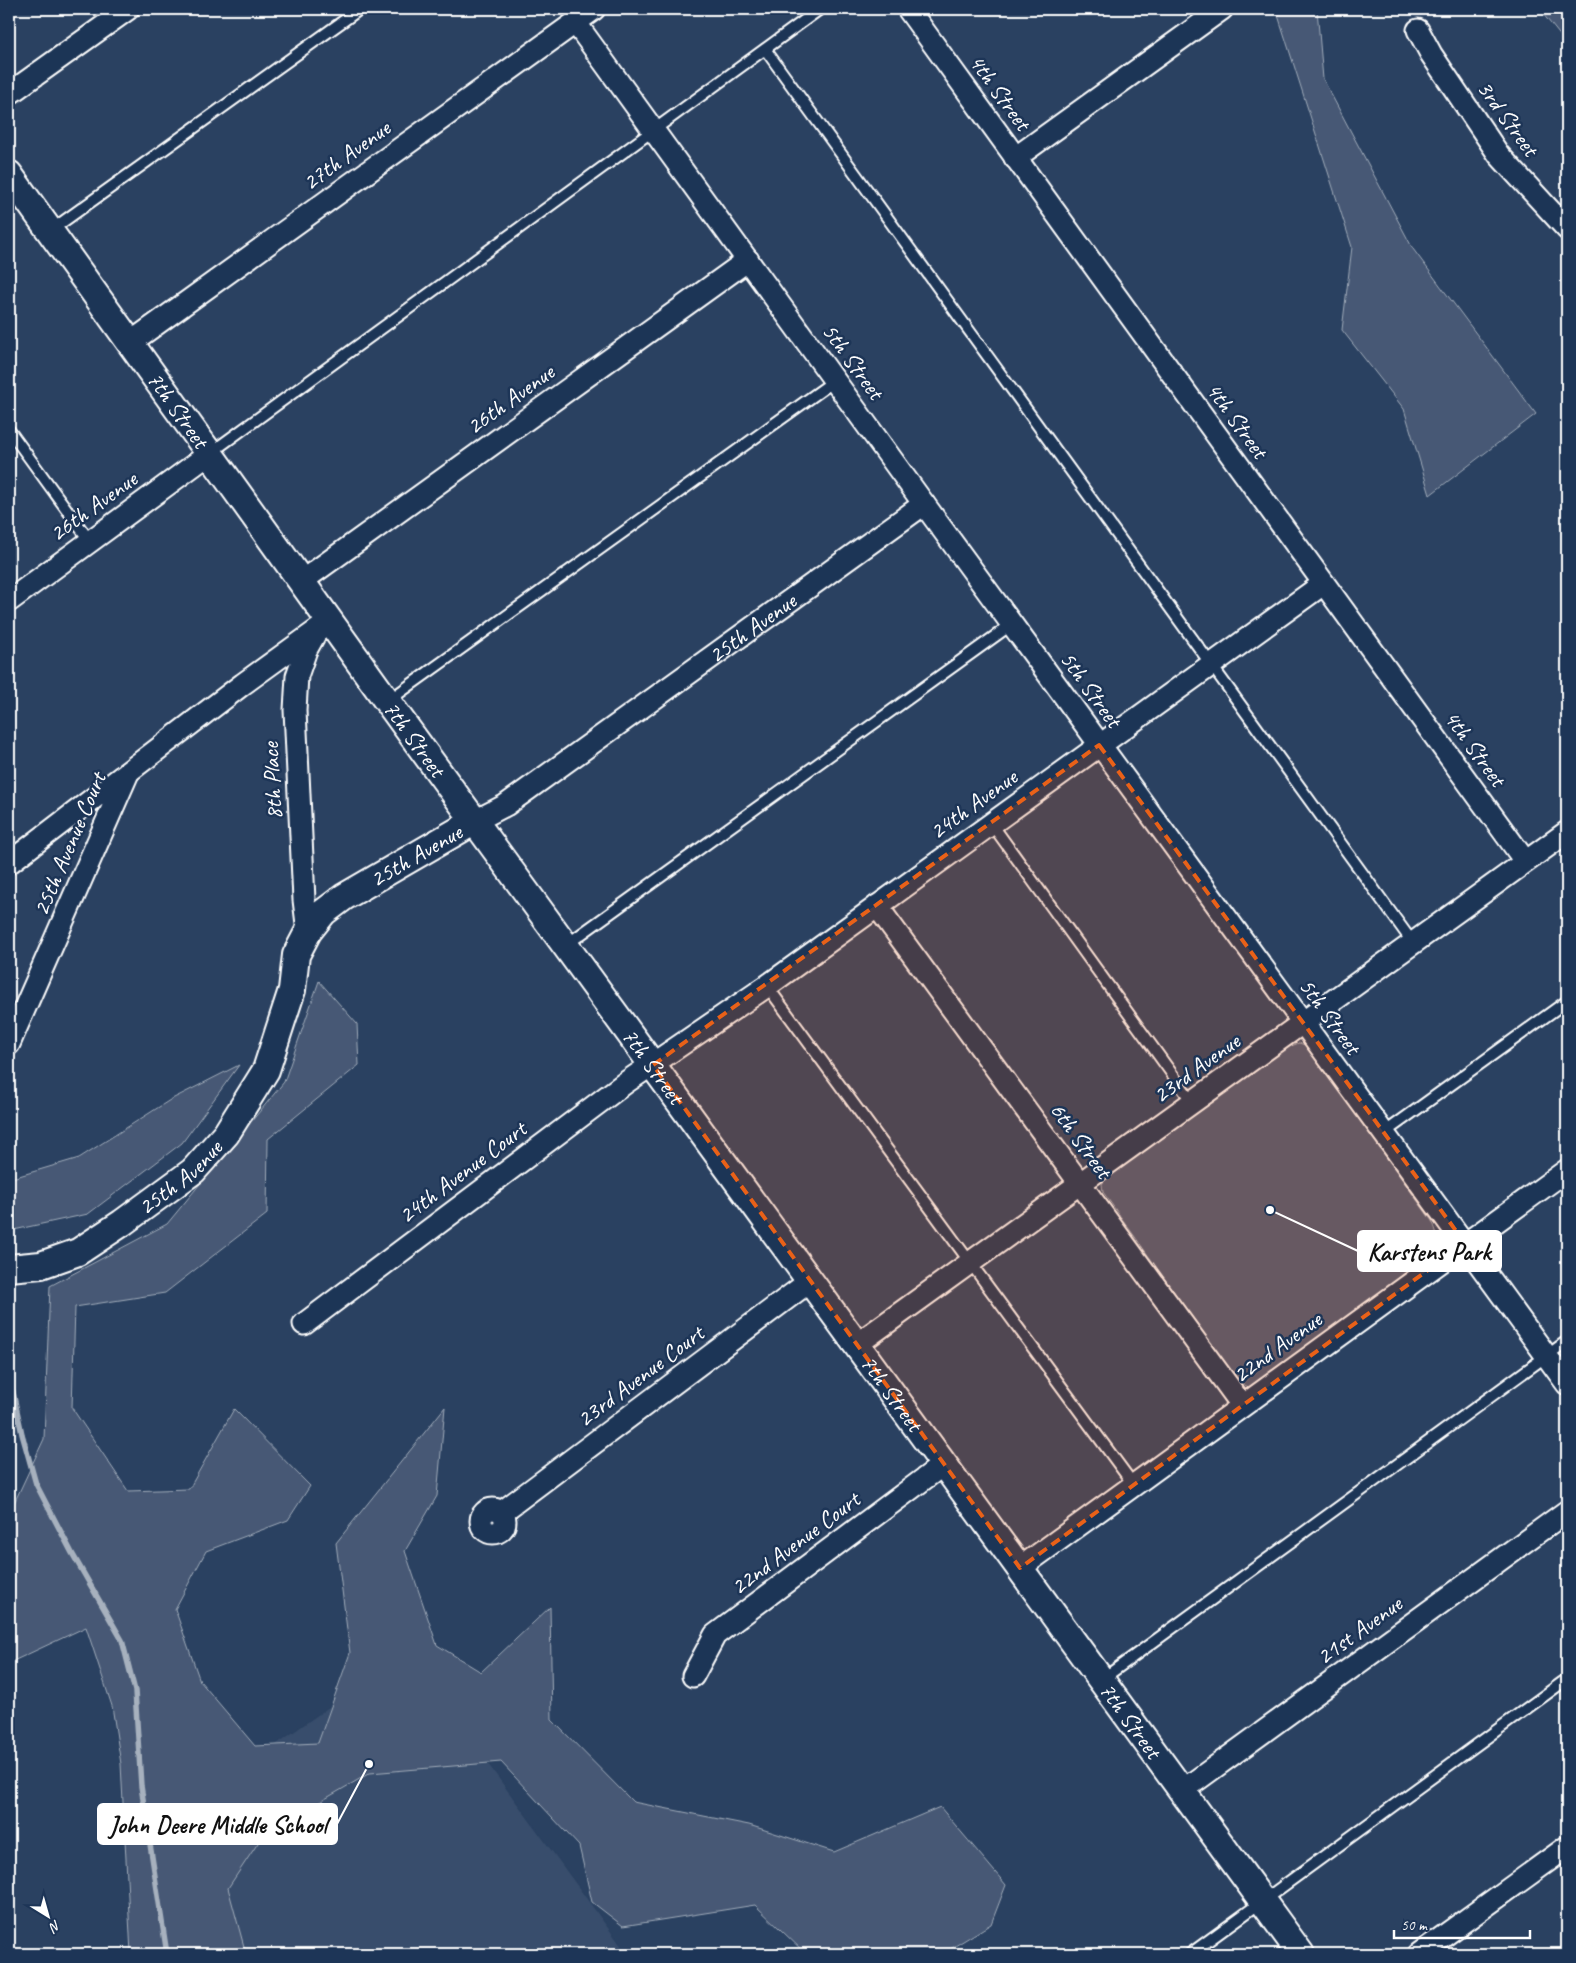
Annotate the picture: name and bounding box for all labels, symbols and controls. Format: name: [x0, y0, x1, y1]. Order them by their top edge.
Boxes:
street label: 4th Street: [962, 48, 1039, 138]
street label: 3rd Street: [1470, 74, 1547, 163]
street label: 27th Avenue: [296, 112, 398, 197]
street label: 5th Street: [815, 317, 892, 407]
street label: 26th Avenue: [460, 356, 562, 441]
street label: 7th Street: [140, 365, 217, 456]
street label: 4th Street: [1199, 376, 1276, 466]
street label: 26th Avenue: [43, 463, 145, 548]
street label: 25th Avenue: [702, 585, 804, 670]
street label: 5th Street: [1053, 645, 1130, 735]
street label: 7th Street: [377, 694, 453, 784]
street label: 4th Street: [1437, 704, 1514, 794]
street label: 8th Place: [255, 739, 289, 820]
street label: 24th Avenue: [923, 761, 1025, 846]
street label: 25th Avenue Court: [25, 766, 113, 920]
street label: 25th Avenue: [364, 816, 469, 894]
street label: 5th Street: [1292, 972, 1369, 1062]
street label: 7th Street: [615, 1022, 692, 1111]
street label: 23rd Avenue: [1146, 1025, 1247, 1110]
street label: 6th Street: [1043, 1096, 1120, 1186]
street label: 24th Avenue Court: [392, 1113, 534, 1230]
street label: 25th Avenue: [132, 1132, 230, 1221]
callout: Karstens Park: [1358, 1231, 1501, 1271]
text: Karstens Park: [1367, 1236, 1493, 1268]
street label: 22nd Avenue: [1227, 1303, 1329, 1389]
street label: 23rd Avenue Court: [570, 1317, 711, 1434]
street label: 7th Street: [854, 1349, 931, 1439]
street label: 22nd Avenue Court: [724, 1483, 867, 1601]
street label: 21st Avenue: [1310, 1588, 1410, 1671]
street label: 7th Street: [1093, 1676, 1169, 1766]
callout: John Deere Middle School: [98, 1804, 337, 1844]
text: John Deere Middle School: [107, 1809, 332, 1841]
north arrow: [22, 1890, 72, 1940]
scale bar: [1394, 1908, 1530, 1940]
text: 50 m: [1401, 1916, 1428, 1935]
text: N: [45, 1917, 64, 1937]

